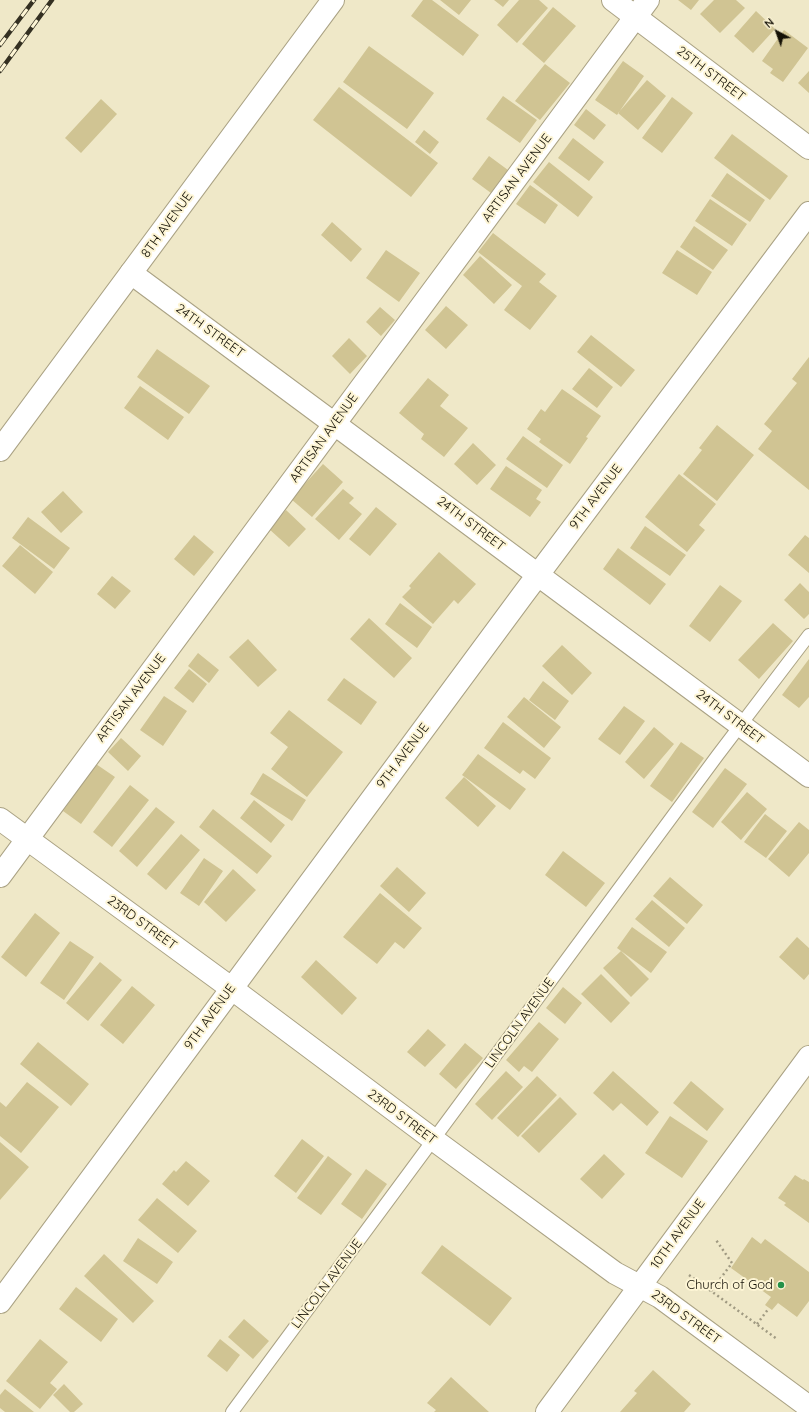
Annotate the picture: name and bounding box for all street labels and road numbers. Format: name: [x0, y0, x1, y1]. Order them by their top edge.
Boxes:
street label: 25TH STREET: [674, 43, 748, 105]
street label: ARTISAN AVENUE: [479, 131, 555, 225]
street label: 8TH AVENUE: [138, 189, 196, 261]
street label: 24TH STREET: [173, 301, 247, 361]
street label: ARTISAN AVENUE: [287, 390, 361, 486]
street label: 9TH AVENUE: [566, 461, 626, 533]
street label: 24TH STREET: [434, 493, 508, 555]
street label: ARTISAN AVENUE: [93, 651, 169, 745]
street label: 24TH STREET: [693, 686, 767, 748]
street label: 9TH AVENUE: [373, 720, 433, 792]
street label: 23RD STREET: [104, 893, 180, 953]
street label: LINCOLN AVENUE: [482, 975, 558, 1071]
street label: 9TH AVENUE: [181, 981, 239, 1053]
street label: 23RD STREET: [365, 1086, 439, 1148]
street label: 10TH AVENUE: [647, 1196, 709, 1272]
street label: LINCOLN AVENUE: [288, 1236, 366, 1332]
street label: 23RD STREET: [648, 1287, 724, 1347]

